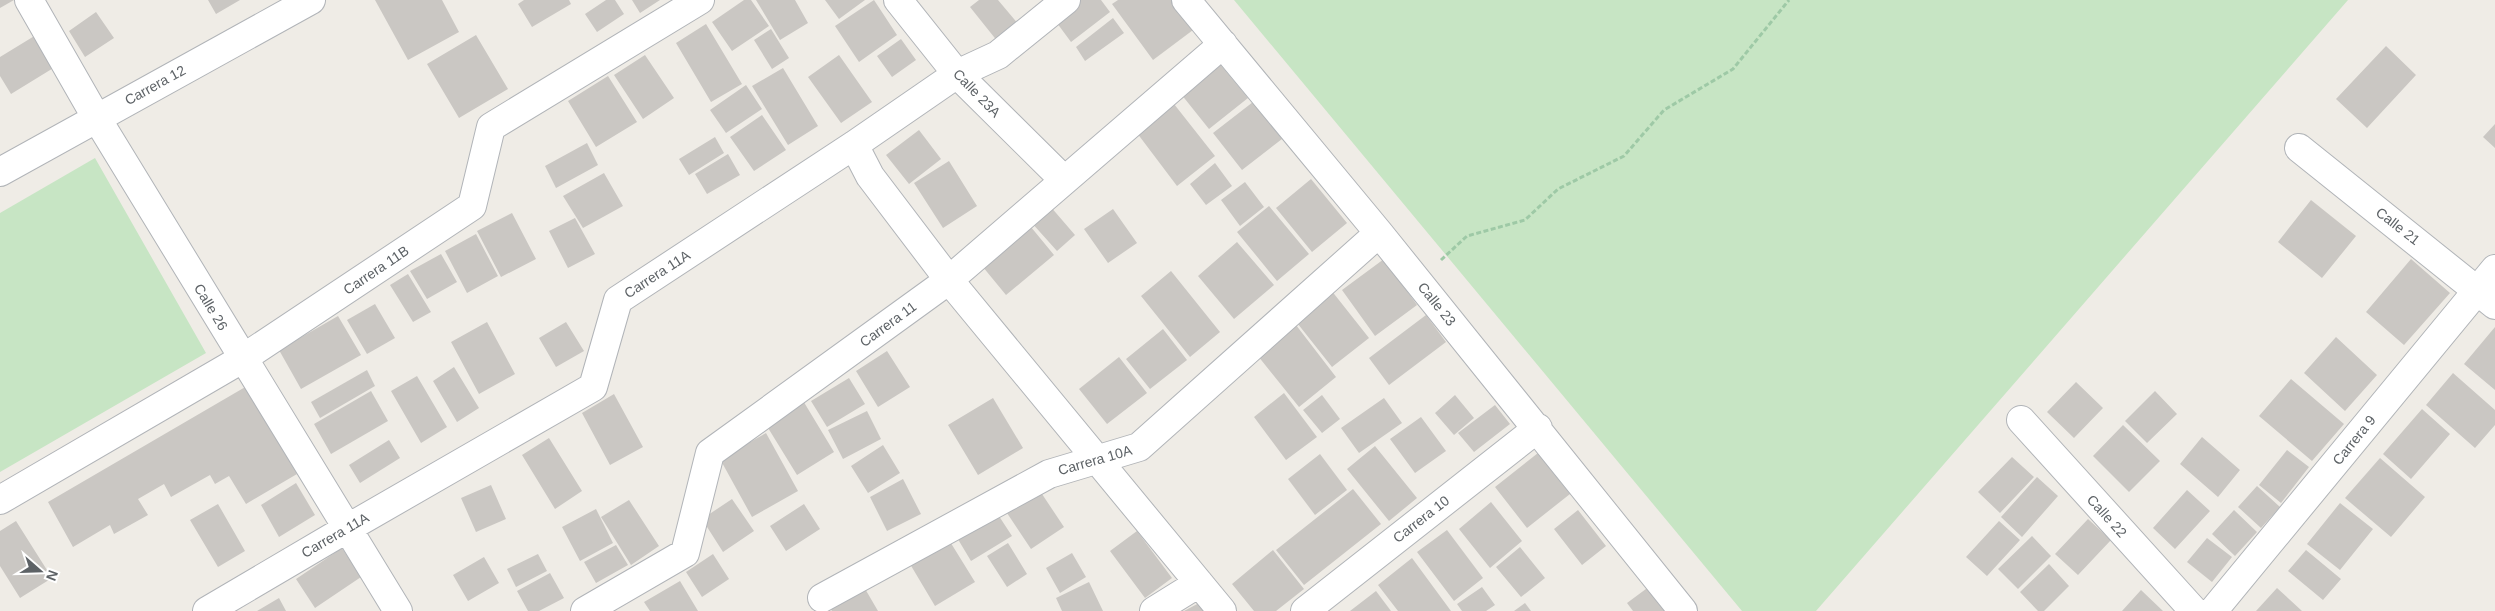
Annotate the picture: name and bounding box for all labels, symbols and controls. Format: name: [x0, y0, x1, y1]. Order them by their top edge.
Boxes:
street label: Carrera 12: [122, 62, 188, 108]
street label: Calle 23A: [950, 66, 1004, 121]
street label: Calle 21: [2373, 204, 2423, 248]
street label: Carrera 11B: [340, 242, 412, 298]
street label: Carrera 11A: [621, 246, 693, 301]
street label: Calle 23: [1415, 279, 1460, 329]
street label: Calle 26: [191, 281, 231, 333]
street label: Carrera 11: [857, 298, 920, 350]
street label: Carrera 9: [2329, 412, 2379, 468]
street label: Carrera 10A: [1056, 442, 1134, 478]
street label: Carrera 10: [1390, 492, 1452, 546]
street label: Calle 22: [2084, 492, 2130, 541]
street label: Carrera 11A: [298, 509, 372, 561]
north arrow: [15, 546, 65, 596]
text: N: [43, 568, 61, 583]

